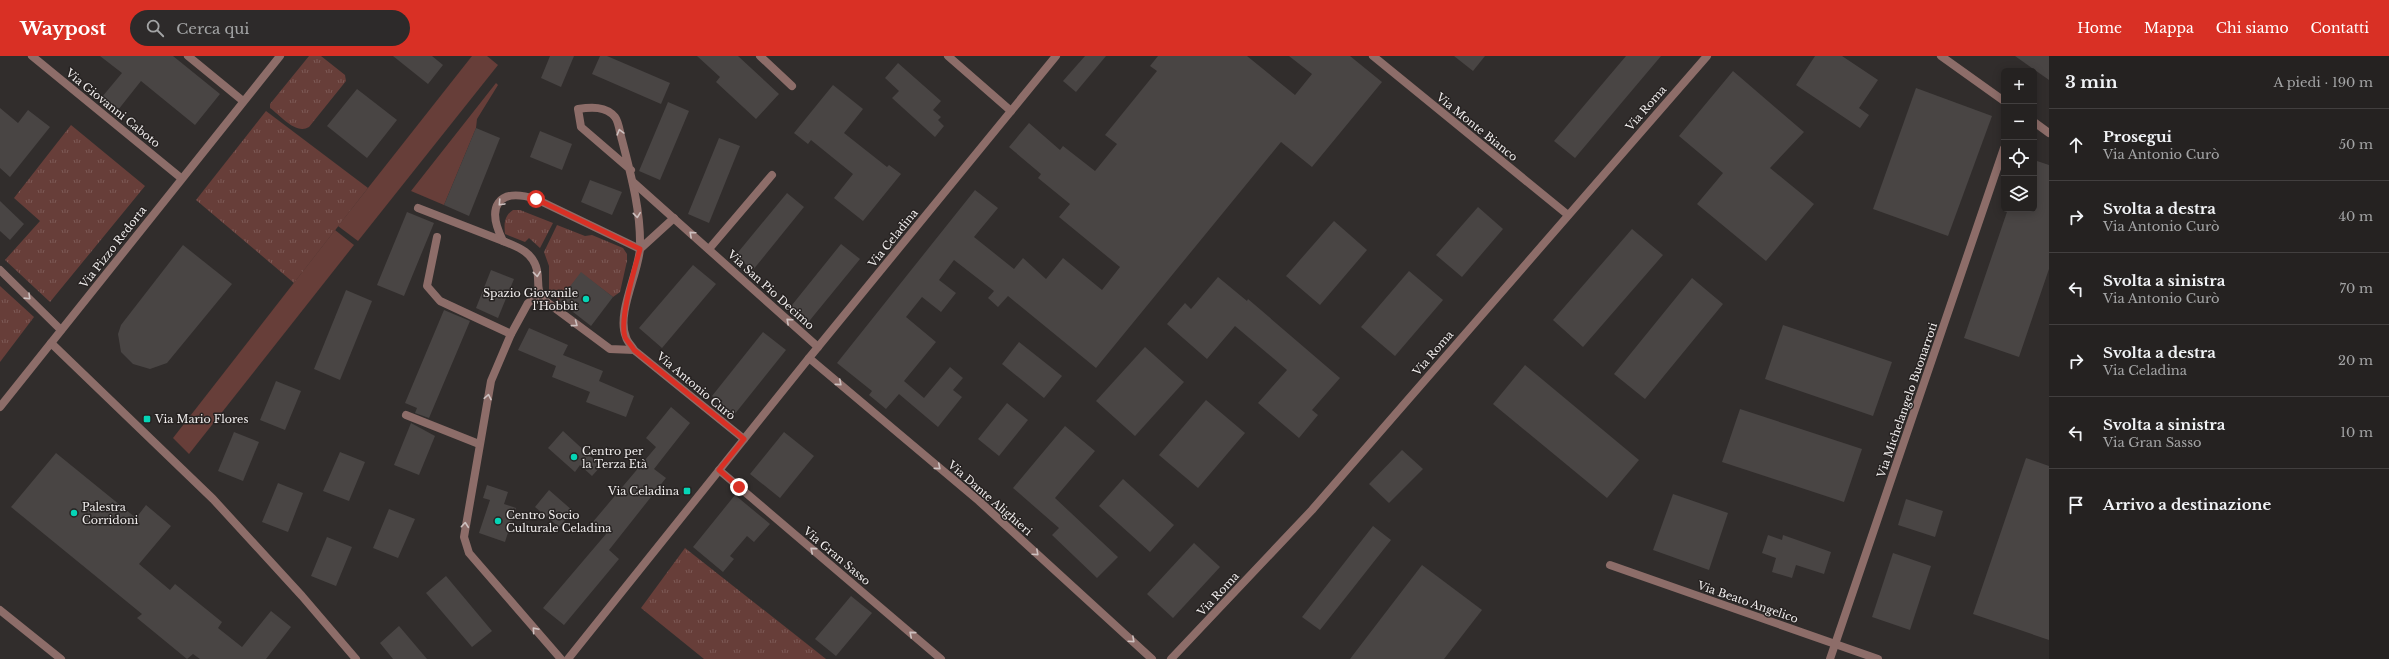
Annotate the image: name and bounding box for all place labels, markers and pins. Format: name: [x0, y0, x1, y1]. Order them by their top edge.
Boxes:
place label: Spazio Giovanile l'Hobbit: [483, 286, 579, 313]
marker: Spazio Giovanile l'Hobbit: [581, 294, 591, 304]
place label: Via Mario Flores: [154, 412, 248, 426]
marker: Via Mario Flores: [142, 414, 152, 424]
place label: Centro per la Terza Età: [582, 444, 648, 471]
marker: Centro per la Terza Età: [569, 452, 579, 462]
place label: Via Celadina: [607, 484, 680, 498]
marker: Via Celadina: [682, 486, 692, 496]
place label: Palestra Corridoni: [82, 500, 138, 527]
marker: Palestra Corridoni: [69, 508, 79, 518]
place label: Centro Socio Culturale Celadina: [506, 508, 612, 535]
marker: Centro Socio Culturale Celadina: [493, 516, 503, 526]

